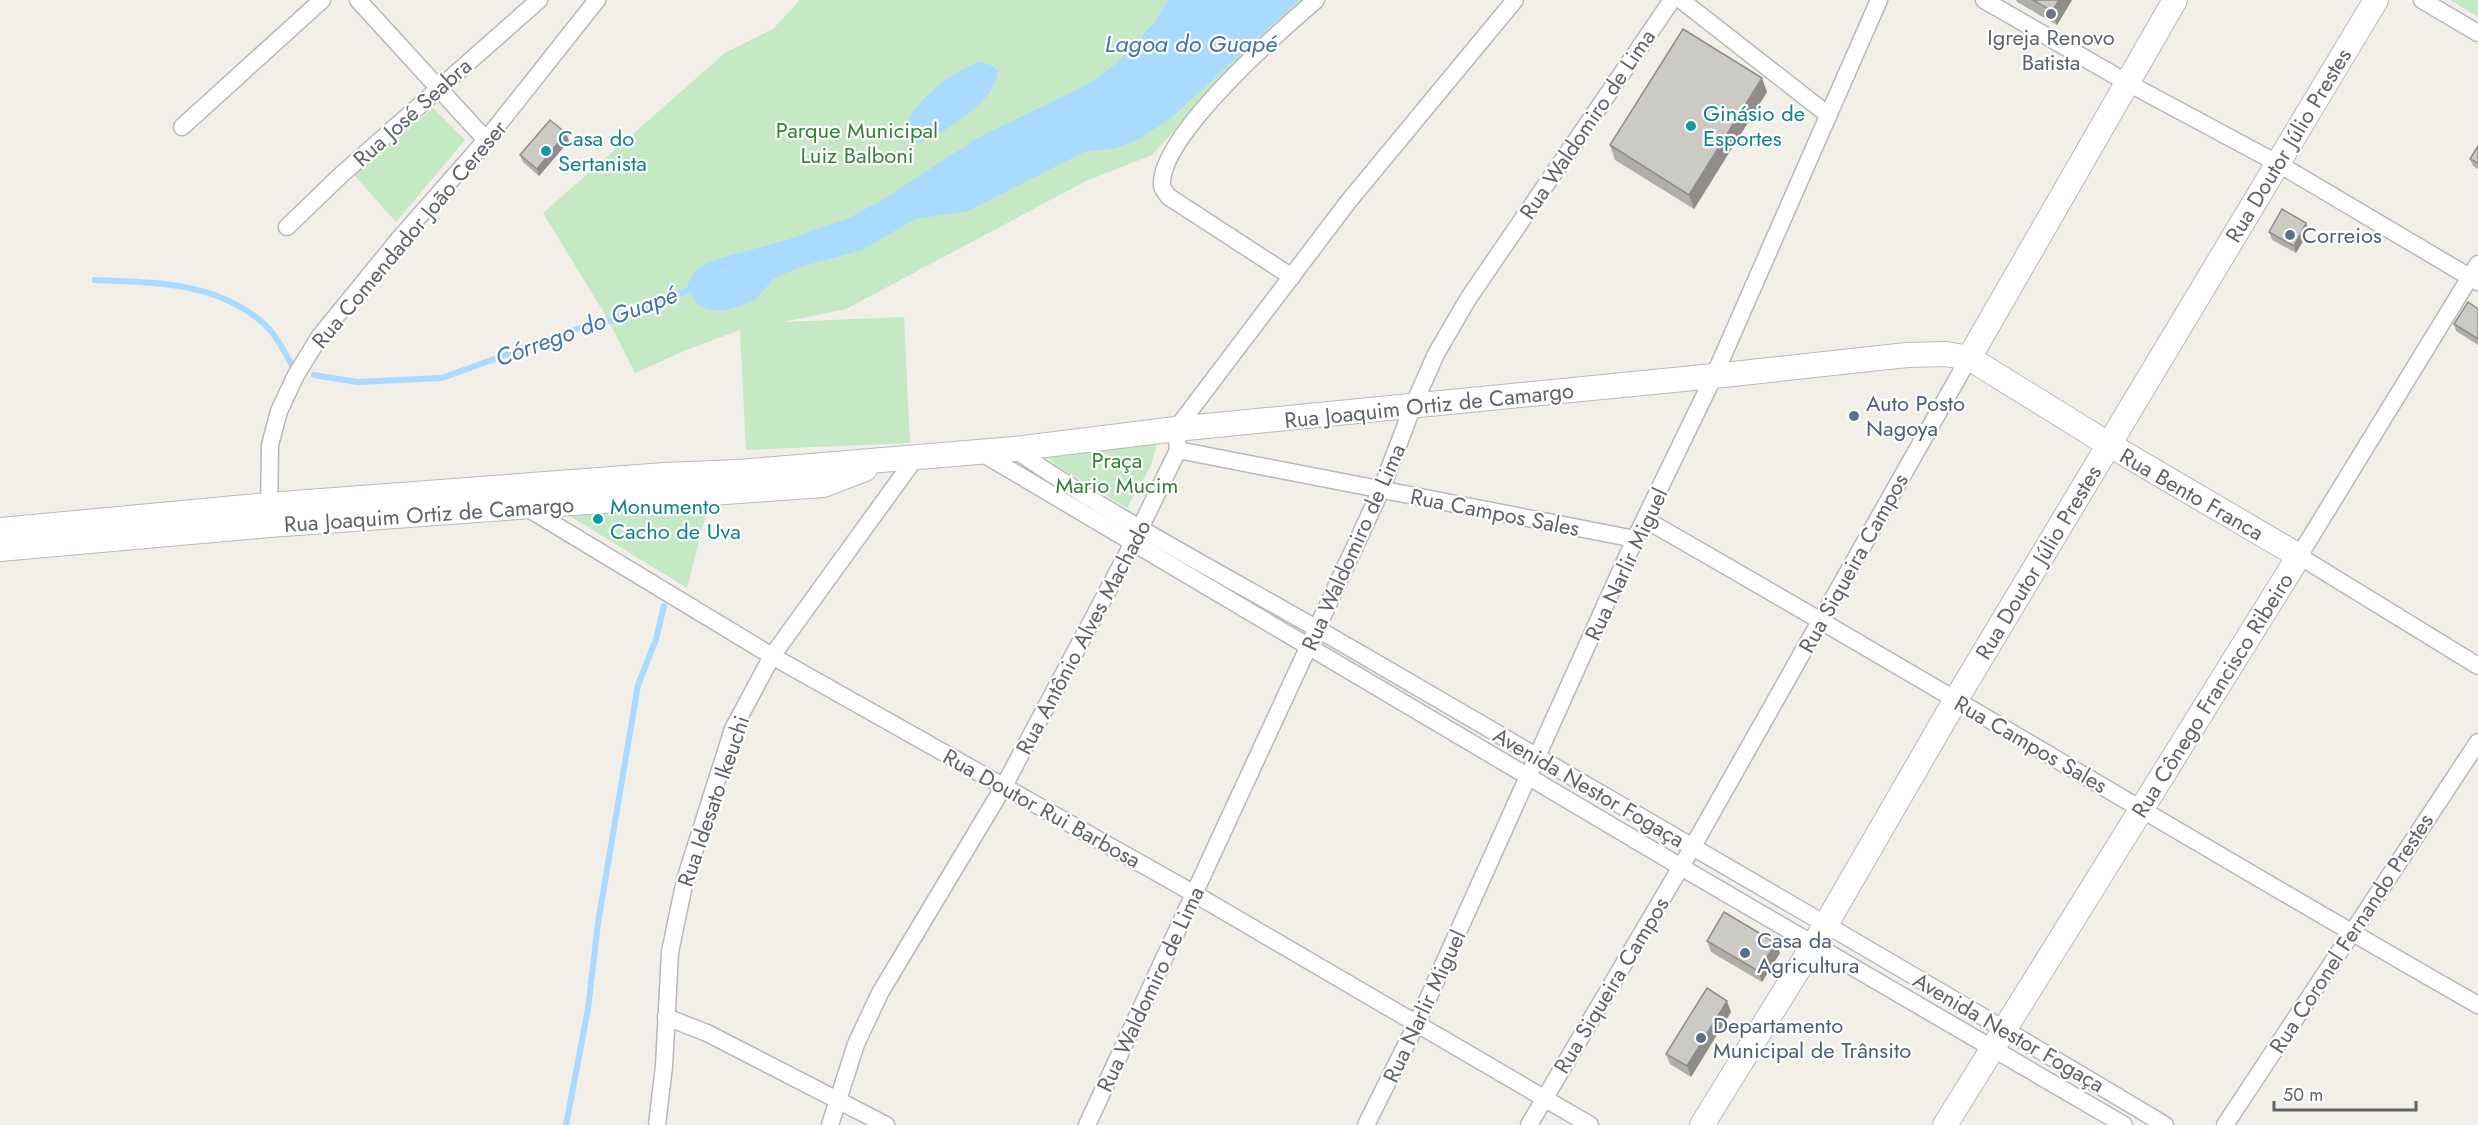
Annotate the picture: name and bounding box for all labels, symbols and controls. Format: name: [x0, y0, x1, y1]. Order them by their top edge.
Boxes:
marker: Igreja Renovo Batista: [2044, 7, 2058, 21]
place label: Igreja Renovo Batista: [1987, 21, 2115, 78]
street label: Rua Waldomiro de Lima: [1511, 22, 1663, 226]
water label: Lagoa do Guapé: [1105, 26, 1278, 61]
street label: Rua Doutor Júlio Prestes: [2217, 42, 2359, 248]
street label: Rua José Seabra: [346, 50, 478, 174]
place label: Ginásio de Esportes: [1703, 97, 1805, 154]
street label: Rua Comendador João Cereser: [304, 113, 515, 355]
park label: Parque Municipal Luiz Balboni: [776, 114, 938, 171]
marker: Ginásio de Esportes: [1684, 119, 1698, 133]
place label: Casa do Sertanista: [558, 122, 647, 179]
marker: Casa do Sertanista: [539, 144, 553, 158]
place label: Correios: [2302, 219, 2382, 251]
marker: Correios: [2283, 228, 2297, 242]
water label: Córrego do Guapé: [490, 276, 683, 375]
street label: Rua Joaquim Ortiz de Camargo: [1283, 374, 1575, 436]
place label: Auto Posto Nagoya: [1866, 387, 1965, 444]
marker: Auto Posto Nagoya: [1847, 409, 1861, 423]
street label: Rua Waldomiro de Lima: [1293, 438, 1413, 656]
street label: Rua Bento Franca: [2114, 440, 2270, 548]
park label: Praça Mario Mucim: [1055, 444, 1179, 501]
street label: Rua Doutor Júlio Prestes: [1967, 459, 2109, 665]
street label: Rua Siqueira Campos: [1790, 467, 1916, 659]
street label: Rua Campos Sales: [1408, 480, 1582, 544]
street label: Rua Narlir Miguel: [1577, 482, 1675, 646]
street label: Rua Joaquim Ortiz de Camargo: [283, 488, 575, 540]
place label: Monumento Cacho de Uva: [610, 490, 741, 547]
marker: Monumento Cacho de Uva: [591, 512, 605, 526]
street label: Rua Antônio Alves Machado: [1007, 514, 1159, 760]
street label: Rua Cônego Francisco Ribeiro: [2123, 566, 2301, 824]
street label: Rua Campos Sales: [1949, 687, 2113, 801]
street label: Rua Idesato Ikeuchi: [669, 711, 757, 891]
street label: Avenida Nestor Fogaça: [1487, 719, 1691, 855]
street label: Rua Doutor Rui Barbosa: [937, 740, 1147, 876]
street label: Rua Coronel Fernando Prestes: [2261, 807, 2441, 1059]
street label: Rua Waldomiro de Lima: [1088, 881, 1212, 1097]
street label: Rua Siqueira Campos: [1546, 891, 1677, 1079]
street label: Rua Narlir Miguel: [1375, 924, 1473, 1088]
place label: Casa da Agricultura: [1757, 924, 1859, 981]
marker: Casa da Agricultura: [1738, 946, 1752, 960]
street label: Avenida Nestor Fogaça: [1907, 964, 2111, 1100]
place label: Departamento Municipal de Trânsito: [1713, 1009, 1911, 1066]
marker: Departamento Municipal de Trânsito: [1694, 1031, 1708, 1045]
scale bar: [2274, 1074, 2416, 1112]
text: 50 m: [2283, 1082, 2323, 1108]

